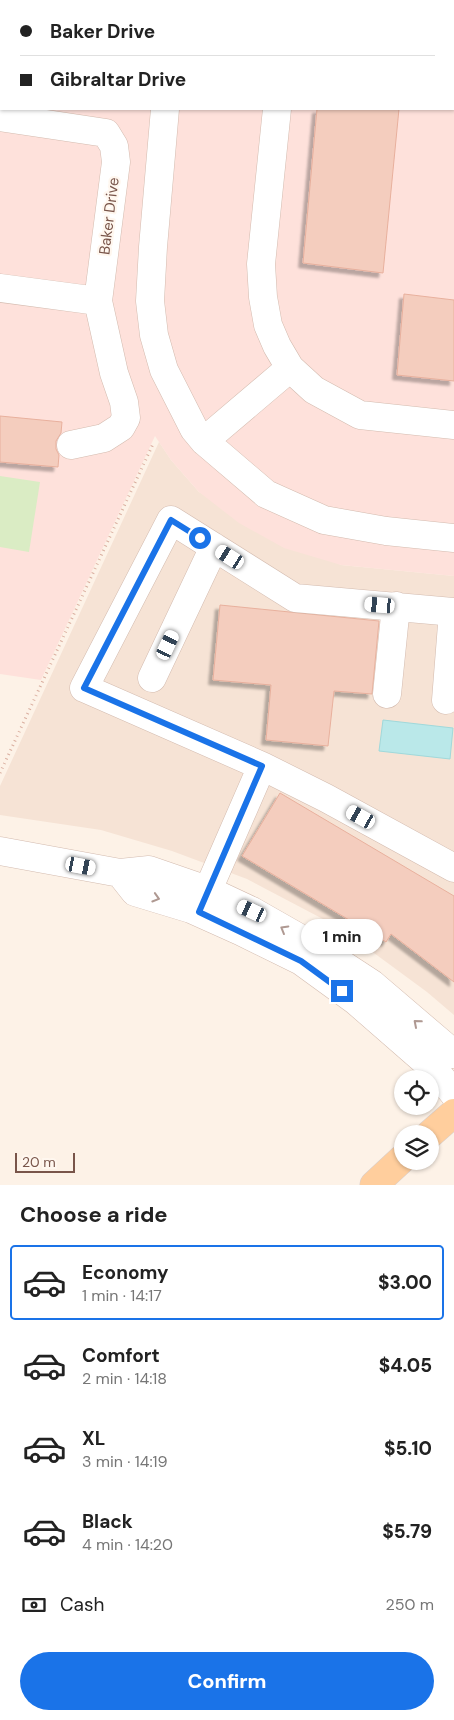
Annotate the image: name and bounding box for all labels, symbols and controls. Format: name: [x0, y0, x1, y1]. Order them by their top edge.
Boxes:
text: Baker Drive: [50, 19, 155, 44]
text: Gibraltar Drive: [50, 67, 186, 92]
street label: Baker Drive: [94, 176, 124, 256]
route start: [189, 527, 211, 549]
car: [213, 543, 246, 571]
car: [364, 596, 395, 614]
car: [154, 628, 181, 662]
car: [344, 803, 377, 831]
car: [64, 856, 97, 876]
one-way arrow: [151, 892, 159, 902]
car: [235, 898, 268, 924]
callout: 1 min: [301, 918, 383, 954]
one-way arrow: [281, 926, 290, 936]
text: 1 min: [322, 926, 362, 947]
route end: [331, 980, 353, 1002]
one-way arrow: [414, 1020, 423, 1028]
map controls: [394, 1070, 439, 1170]
button: locate: [394, 1070, 439, 1115]
button: layers: [394, 1125, 439, 1170]
scale bar: [15, 1150, 75, 1173]
text: 20 m: [22, 1153, 56, 1171]
text: Choose a ride: [20, 1200, 168, 1229]
icon: car: [22, 1260, 67, 1305]
text: Economy: [82, 1260, 169, 1285]
text: $3.00: [378, 1270, 432, 1295]
text: 1 min · 14:17: [82, 1285, 162, 1306]
icon: car: [22, 1343, 67, 1388]
text: Comfort: [82, 1343, 160, 1368]
text: $4.05: [379, 1353, 432, 1378]
text: 2 min · 14:18: [82, 1368, 167, 1389]
icon: car: [22, 1426, 67, 1471]
text: XL: [82, 1426, 105, 1451]
text: $5.10: [384, 1436, 432, 1461]
text: 3 min · 14:19: [82, 1451, 168, 1472]
icon: car: [22, 1509, 67, 1554]
text: Black: [82, 1509, 133, 1534]
text: $5.79: [382, 1519, 432, 1544]
text: 4 min · 14:20: [82, 1534, 173, 1555]
icon: cash: [20, 1591, 48, 1619]
text: Cash: [60, 1592, 104, 1617]
text: 250 m: [386, 1594, 434, 1615]
button: Confirm: [20, 1652, 434, 1710]

